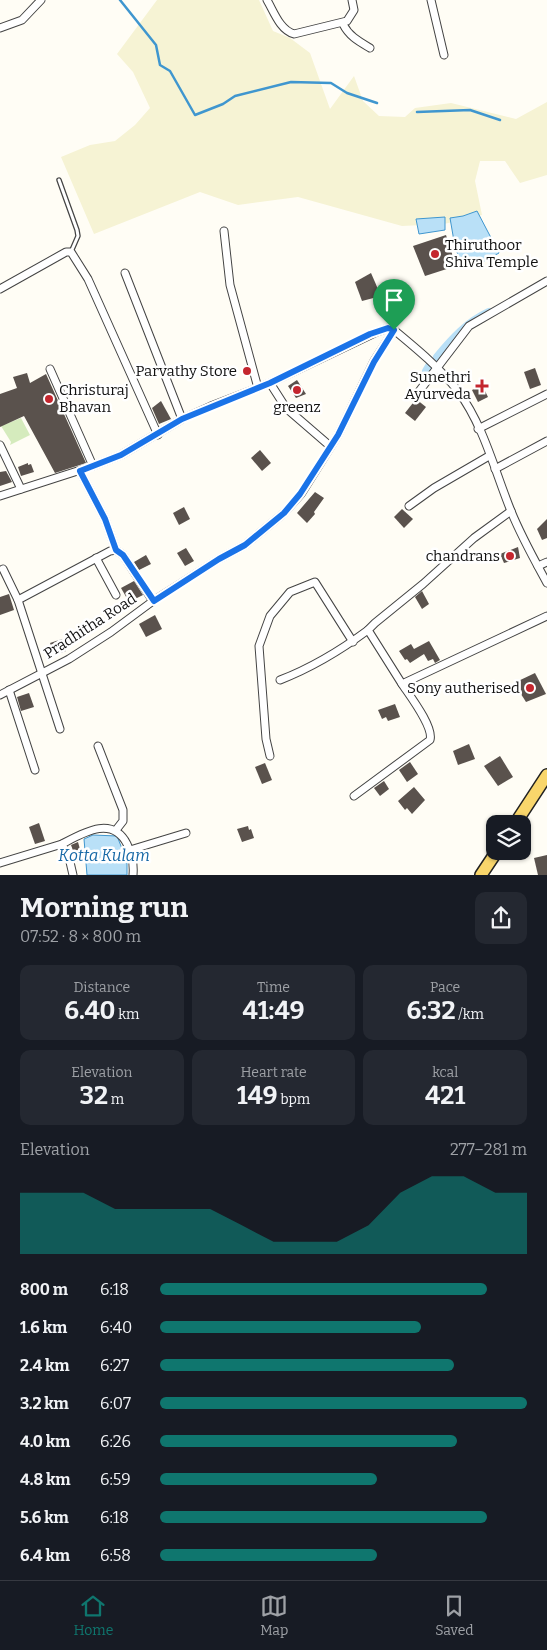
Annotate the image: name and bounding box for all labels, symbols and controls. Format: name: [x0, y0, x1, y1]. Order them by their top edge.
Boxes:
place label: Thiruthoor Shiva Temple: [445, 236, 538, 271]
marker: Thiruthoor Shiva Temple: [429, 248, 441, 260]
pin: [373, 279, 415, 330]
icon: arrive: [380, 286, 408, 314]
place label: Parvathy Store: [135, 362, 237, 380]
marker: Parvathy Store: [241, 365, 253, 377]
place label: Sunethri Ayurveda: [404, 368, 472, 403]
marker: Sunethri Ayurveda: [475, 379, 489, 393]
place label: Christuraj Bhavan: [59, 381, 129, 416]
marker: greenz: [291, 384, 303, 396]
marker: Christuraj Bhavan: [43, 393, 55, 405]
place label: greenz: [273, 398, 321, 416]
place label: chandrans: [426, 547, 500, 565]
marker: chandrans: [504, 550, 516, 562]
street label: Pradhitha Road: [40, 589, 140, 663]
place label: Sony autherised: [407, 679, 520, 697]
marker: Sony autherised: [524, 682, 536, 694]
map controls: [486, 815, 531, 860]
button: layers: [486, 815, 531, 860]
water label: Kotta Kulam: [58, 846, 150, 865]
text: Morning run: [20, 891, 188, 924]
button: share: [475, 892, 527, 944]
text: 07:52 · 8 × 800 m: [20, 927, 141, 946]
text: Distance: [73, 979, 130, 996]
text: Time: [257, 979, 290, 996]
text: Pace: [430, 979, 460, 996]
text: 6.40: [64, 996, 115, 1026]
text: 41:49: [243, 996, 304, 1026]
text: 6:32: [406, 996, 455, 1026]
text: km: [115, 1006, 139, 1023]
text: /km: [455, 1006, 484, 1023]
text: Elevation: [71, 1064, 132, 1081]
text: Heart rate: [240, 1064, 307, 1081]
text: kcal: [432, 1064, 458, 1081]
text: 32: [80, 1081, 108, 1111]
text: 149: [237, 1081, 278, 1111]
text: 421: [425, 1081, 465, 1111]
text: m: [108, 1091, 124, 1108]
text: bpm: [278, 1091, 310, 1108]
text: Elevation: [20, 1140, 90, 1159]
text: 277–281 m: [450, 1140, 527, 1159]
text: 800 m: [20, 1280, 68, 1299]
text: 6:18: [100, 1280, 129, 1299]
text: 1.6 km: [20, 1318, 67, 1337]
text: 6:40: [100, 1318, 132, 1337]
text: 2.4 km: [20, 1356, 70, 1375]
text: 6:27: [100, 1356, 129, 1375]
text: 3.2 km: [20, 1394, 69, 1413]
text: 6:07: [100, 1394, 131, 1413]
text: 4.0 km: [20, 1432, 70, 1451]
text: 6:26: [100, 1432, 131, 1451]
text: 4.8 km: [20, 1470, 71, 1489]
text: 6:59: [100, 1470, 131, 1489]
text: 5.6 km: [20, 1508, 69, 1527]
text: 6:18: [100, 1508, 129, 1527]
text: 6.4 km: [20, 1546, 70, 1565]
text: 6:58: [100, 1546, 131, 1565]
tab: Home: [73, 1592, 113, 1639]
tab: Map: [260, 1592, 288, 1639]
tab: Saved: [435, 1592, 474, 1639]

